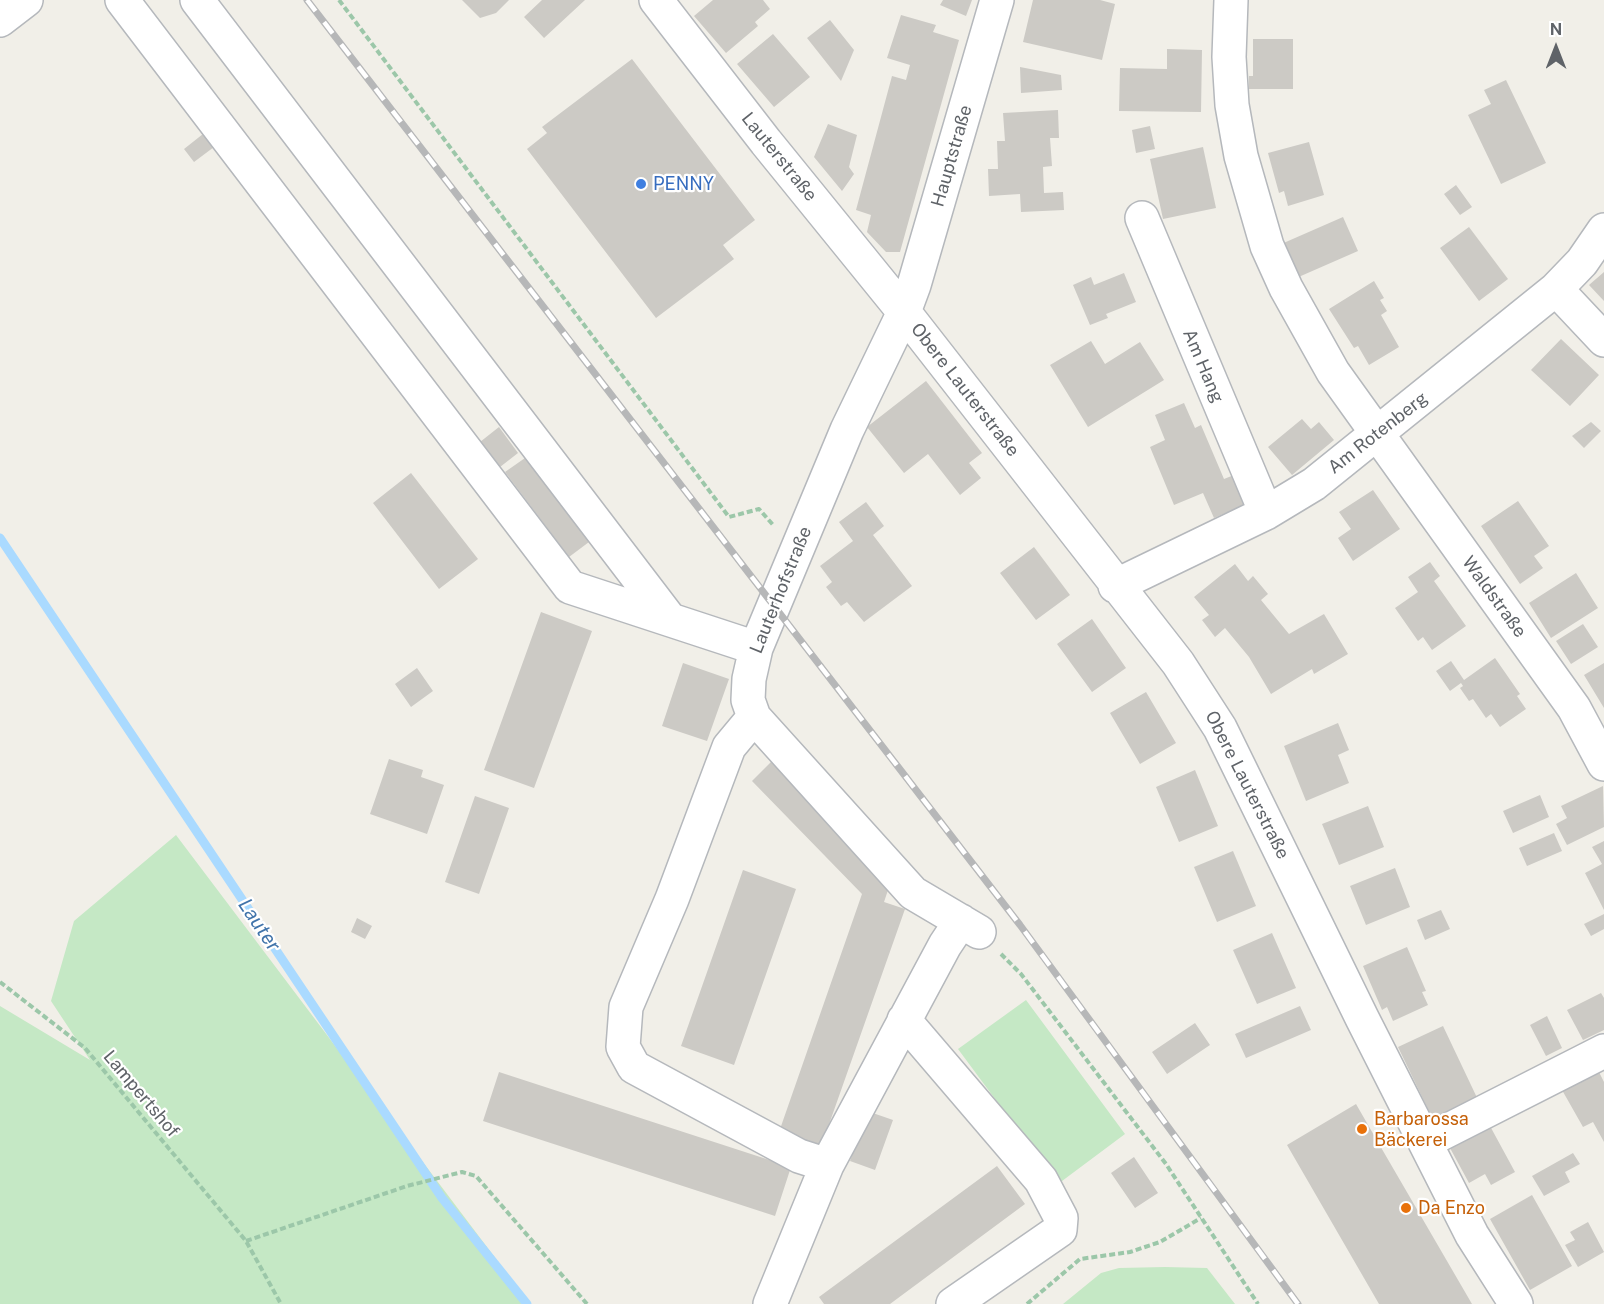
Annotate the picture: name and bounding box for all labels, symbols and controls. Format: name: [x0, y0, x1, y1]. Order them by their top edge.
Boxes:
north arrow: [1526, 18, 1586, 78]
text: N: [1550, 20, 1562, 39]
street label: Hauptstraße: [927, 103, 977, 209]
street label: Lauterstraße: [737, 108, 821, 206]
place label: PENNY: [653, 173, 714, 195]
marker: PENNY: [634, 177, 648, 191]
street label: Obere Lauterstraße: [906, 319, 1024, 461]
street label: Am Hang: [1178, 326, 1228, 406]
street label: Am Rotenberg: [1324, 387, 1432, 479]
street label: Lauterhofstraße: [746, 523, 816, 657]
street label: Waldstraße: [1457, 552, 1531, 642]
street label: Obere Lauterstraße: [1200, 707, 1294, 863]
water label: Lauter: [233, 894, 285, 956]
street label: Lampertshof: [98, 1046, 184, 1142]
place label: Barbarossa Bäckerei: [1374, 1108, 1469, 1150]
marker: Barbarossa Bäckerei: [1355, 1122, 1369, 1136]
place label: Da Enzo: [1418, 1197, 1485, 1219]
marker: Da Enzo: [1399, 1201, 1413, 1215]

